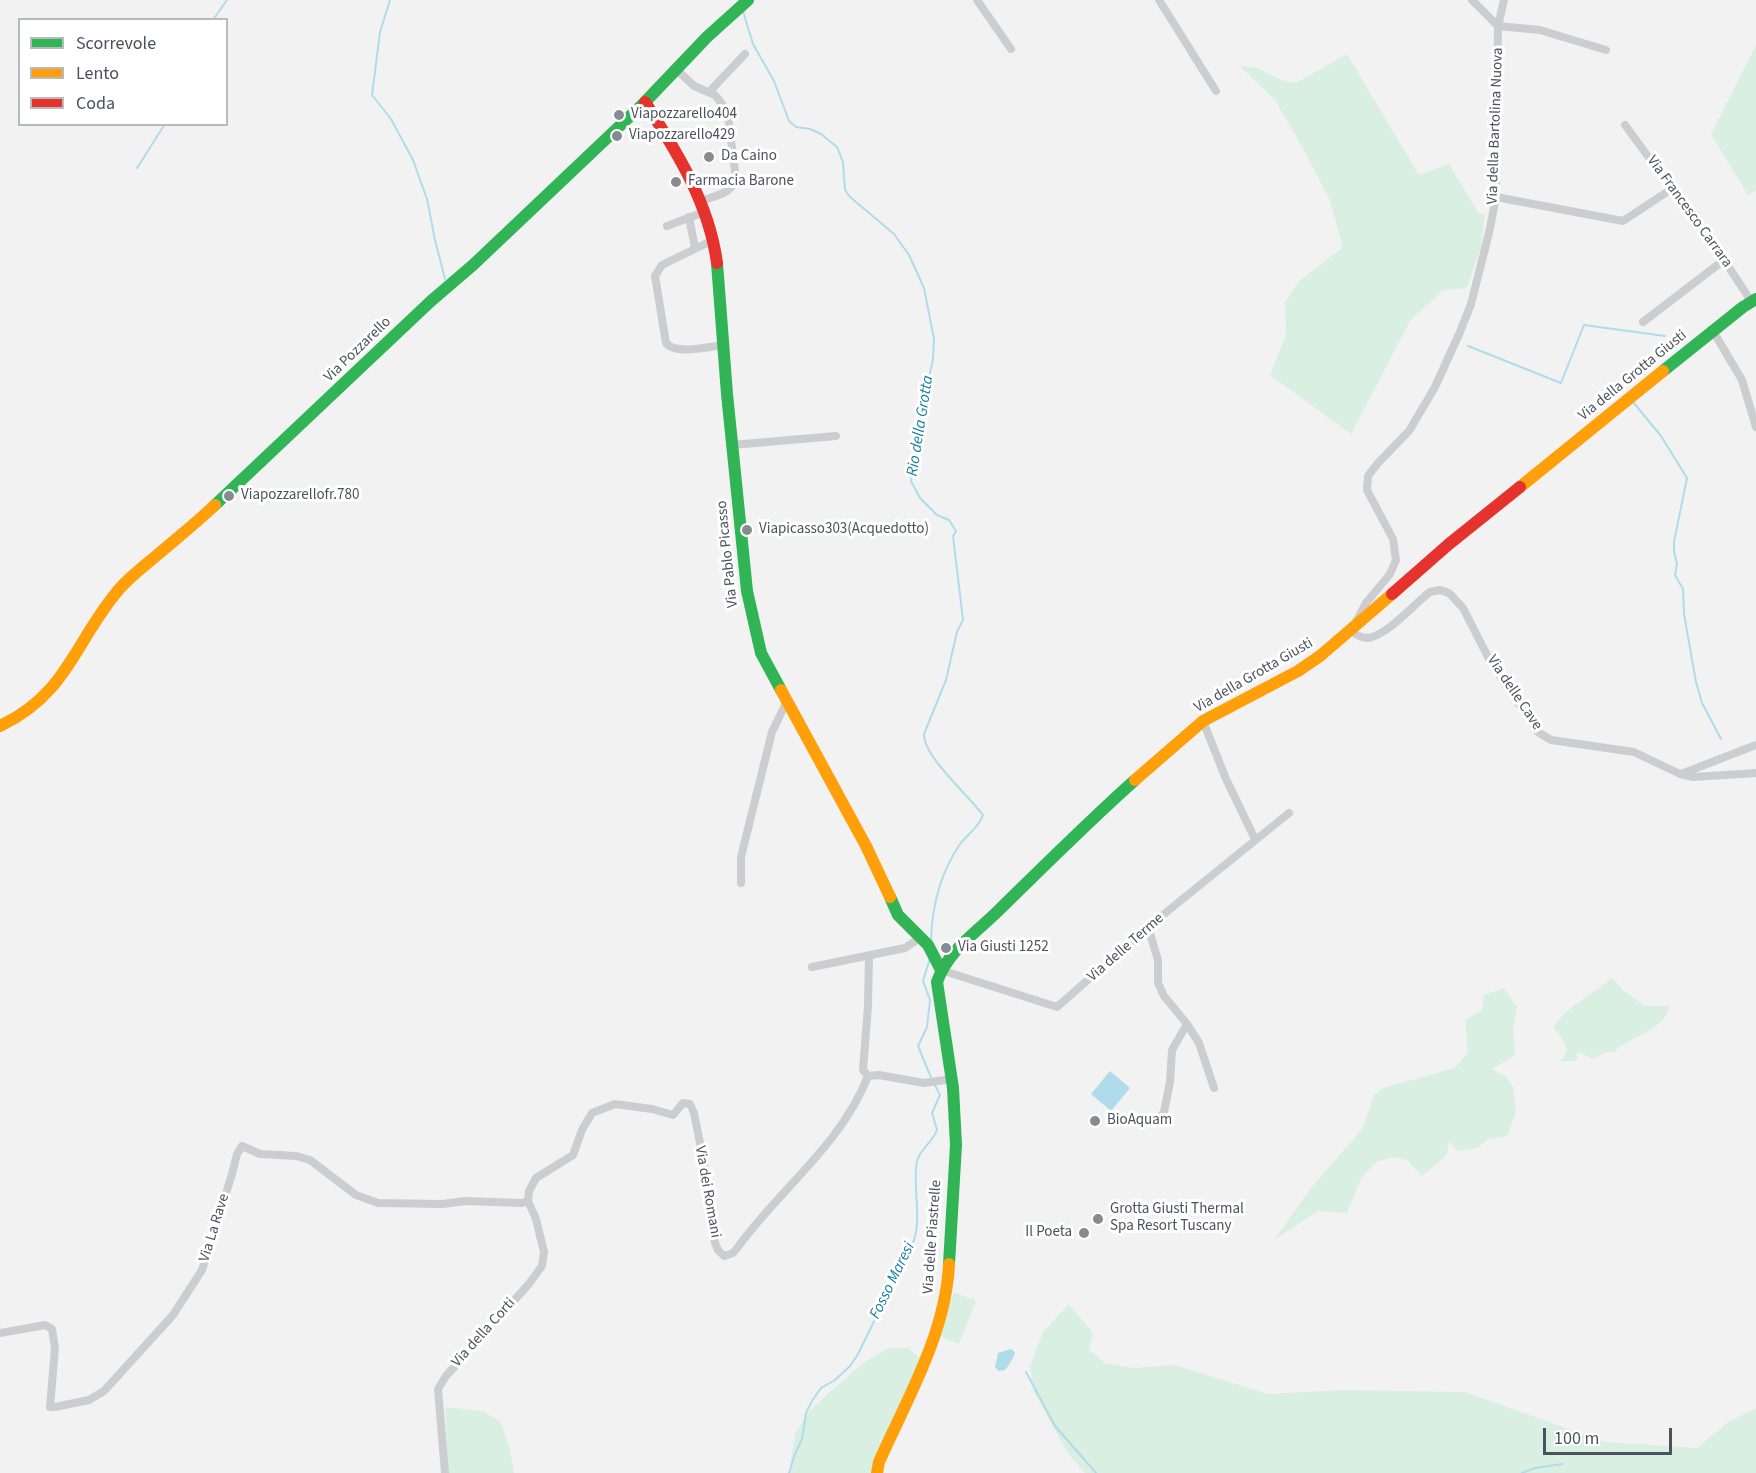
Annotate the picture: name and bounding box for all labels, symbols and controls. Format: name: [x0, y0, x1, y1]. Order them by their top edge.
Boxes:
legend: [18, 18, 228, 126]
text: Scorrevole: [76, 31, 156, 56]
street label: Via della Bartolina Nuova: [1484, 47, 1508, 205]
text: Lento: [76, 61, 119, 86]
text: Coda: [76, 91, 115, 116]
place label: Viapozzarello404: [631, 106, 737, 124]
marker: Viapozzarello404: [612, 108, 626, 122]
place label: Viapozzarello429: [629, 127, 735, 145]
marker: Viapozzarello429: [610, 129, 624, 143]
place label: Da Caino: [721, 148, 777, 166]
marker: Da Caino: [702, 150, 716, 164]
street label: Via Francesco Carrara: [1642, 153, 1736, 271]
place label: Farmacia Barone: [688, 173, 794, 191]
marker: Farmacia Barone: [669, 175, 683, 189]
street label: Via Pozzarello: [321, 314, 395, 386]
street label: Via della Grotta Giusti: [1575, 327, 1691, 425]
water label: Rio della Grotta: [904, 374, 938, 478]
place label: Viapozzarellofr.780: [241, 487, 359, 505]
marker: Viapozzarellofr.780: [222, 489, 236, 503]
street label: Via Pablo Picasso: [713, 499, 743, 609]
place label: Viapicasso303(Acquedotto): [759, 521, 929, 539]
marker: Viapicasso303(Acquedotto): [740, 523, 754, 537]
street label: Via della Grotta Giusti: [1191, 635, 1317, 717]
street label: Via delle Cave: [1482, 652, 1546, 734]
street label: Via delle Terme: [1084, 910, 1168, 986]
place label: Via Giusti 1252: [958, 939, 1049, 957]
marker: Via Giusti 1252: [939, 941, 953, 955]
place label: BioAquam: [1107, 1112, 1172, 1130]
marker: BioAquam: [1088, 1114, 1102, 1128]
street label: Via dei Romani: [690, 1145, 724, 1239]
street label: Via delle Piastrelle: [920, 1179, 946, 1295]
street label: Via La Rave: [196, 1192, 234, 1264]
place label: Grotta Giusti Thermal Spa Resort Tuscany: [1110, 1201, 1244, 1236]
marker: Grotta Giusti Thermal Spa Resort Tuscany: [1091, 1212, 1105, 1226]
place label: Il Poeta: [1025, 1224, 1072, 1242]
marker: Il Poeta: [1077, 1226, 1091, 1240]
water label: Fosso Maresi: [866, 1239, 920, 1323]
street label: Via della Corti: [448, 1295, 520, 1371]
scale bar: [1546, 1416, 1675, 1454]
text: 100 m: [1554, 1426, 1599, 1451]

